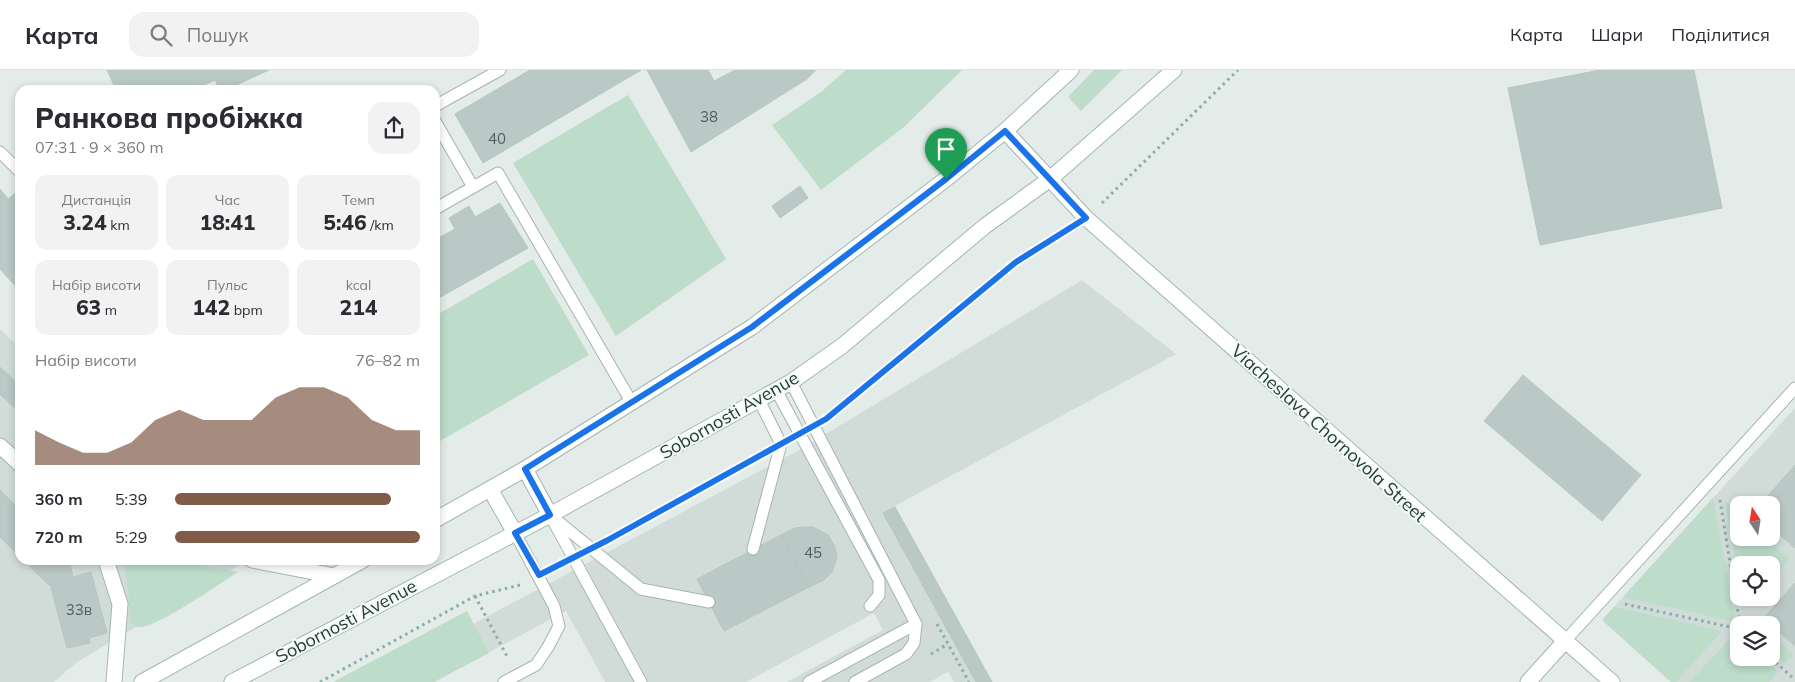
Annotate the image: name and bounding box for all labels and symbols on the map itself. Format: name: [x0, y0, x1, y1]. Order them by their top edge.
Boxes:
house number: 38: [700, 107, 718, 126]
pin: [925, 128, 967, 179]
house number: 40: [488, 129, 506, 148]
street label: Viacheslava Chornovola Street: [1226, 339, 1432, 527]
street label: Sobornosti Avenue: [655, 366, 803, 464]
north arrow: [1730, 496, 1780, 546]
house number: 45: [804, 543, 822, 562]
street label: Sobornosti Avenue: [271, 574, 421, 668]
house number: 33в: [66, 600, 92, 619]

